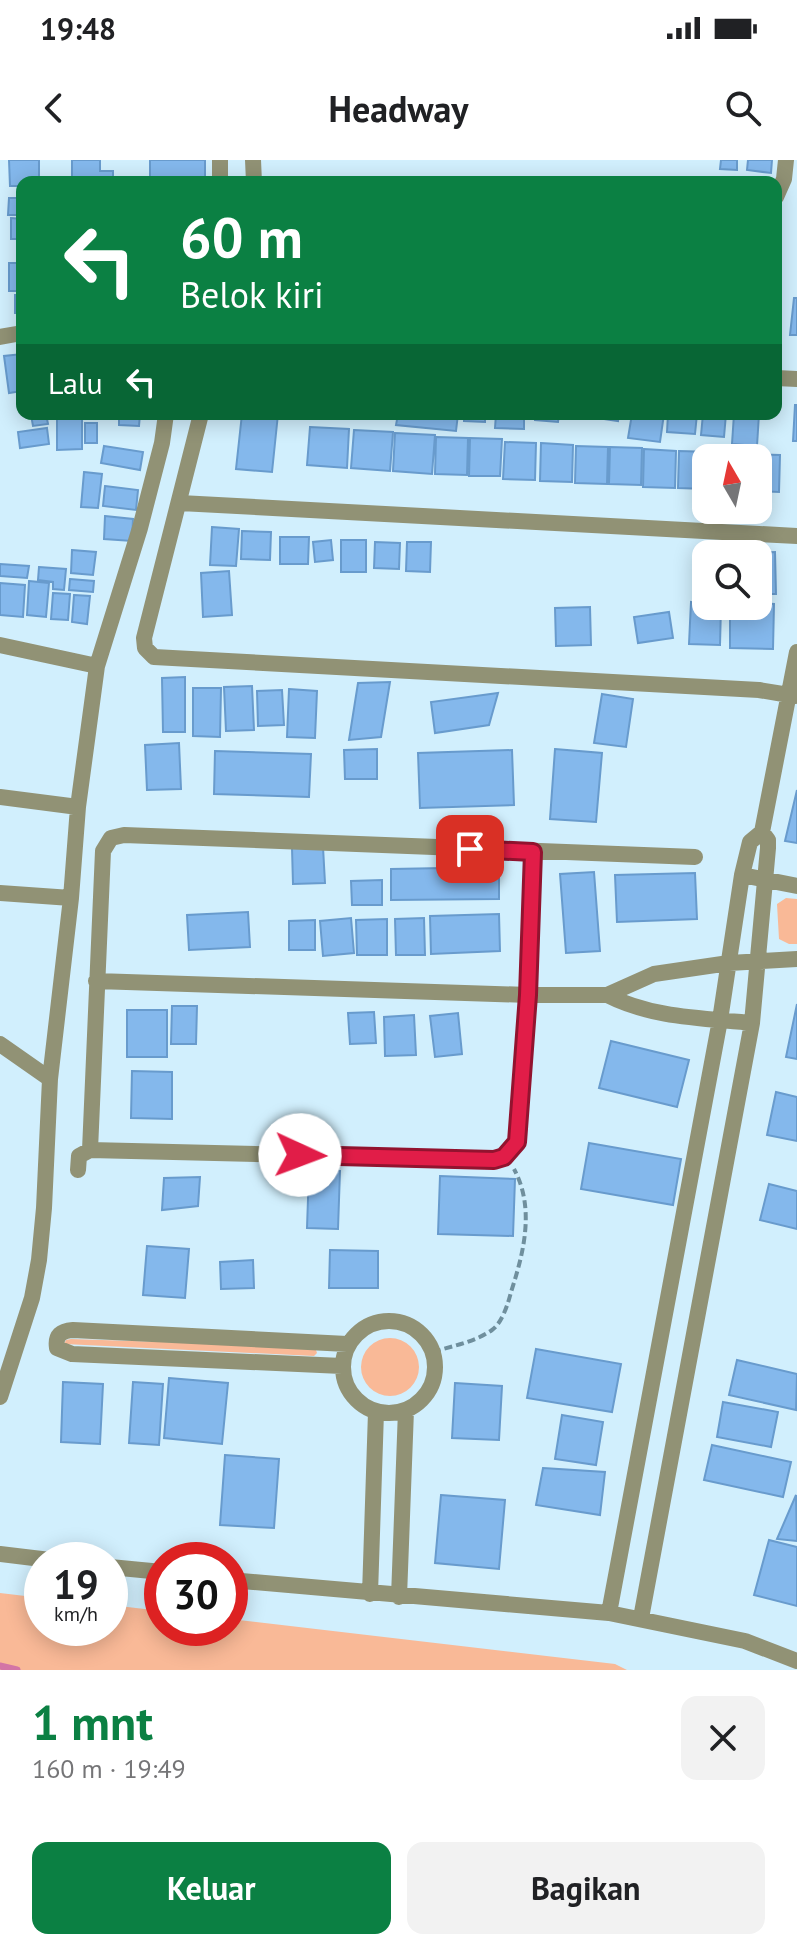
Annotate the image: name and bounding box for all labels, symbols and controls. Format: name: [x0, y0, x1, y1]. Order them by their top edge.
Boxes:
text: 19:48: [40, 9, 116, 48]
text: Headway: [328, 85, 469, 132]
icon: back: [32, 86, 76, 130]
icon: search: [721, 86, 765, 130]
text: 60 m: [180, 201, 303, 273]
icon: left: [48, 208, 152, 312]
text: Belok kiri: [180, 271, 324, 318]
icon: left: [119, 360, 163, 404]
text: Lalu: [48, 363, 103, 402]
north arrow: [692, 444, 772, 524]
map controls: [692, 444, 772, 620]
button: search: [692, 540, 772, 620]
pin: [436, 815, 504, 883]
icon: arrive: [448, 827, 492, 871]
position arrow: [258, 1113, 342, 1197]
speed limit sign: 30: [144, 1542, 248, 1646]
text: 19: [53, 1558, 99, 1610]
text: km/h: [54, 1601, 98, 1627]
text: 1 mnt: [32, 1691, 153, 1753]
button: close: [681, 1696, 765, 1780]
text: 160 m · 19:49: [32, 1752, 186, 1785]
button: Keluar: [32, 1842, 391, 1934]
button: Bagikan: [407, 1842, 765, 1934]

